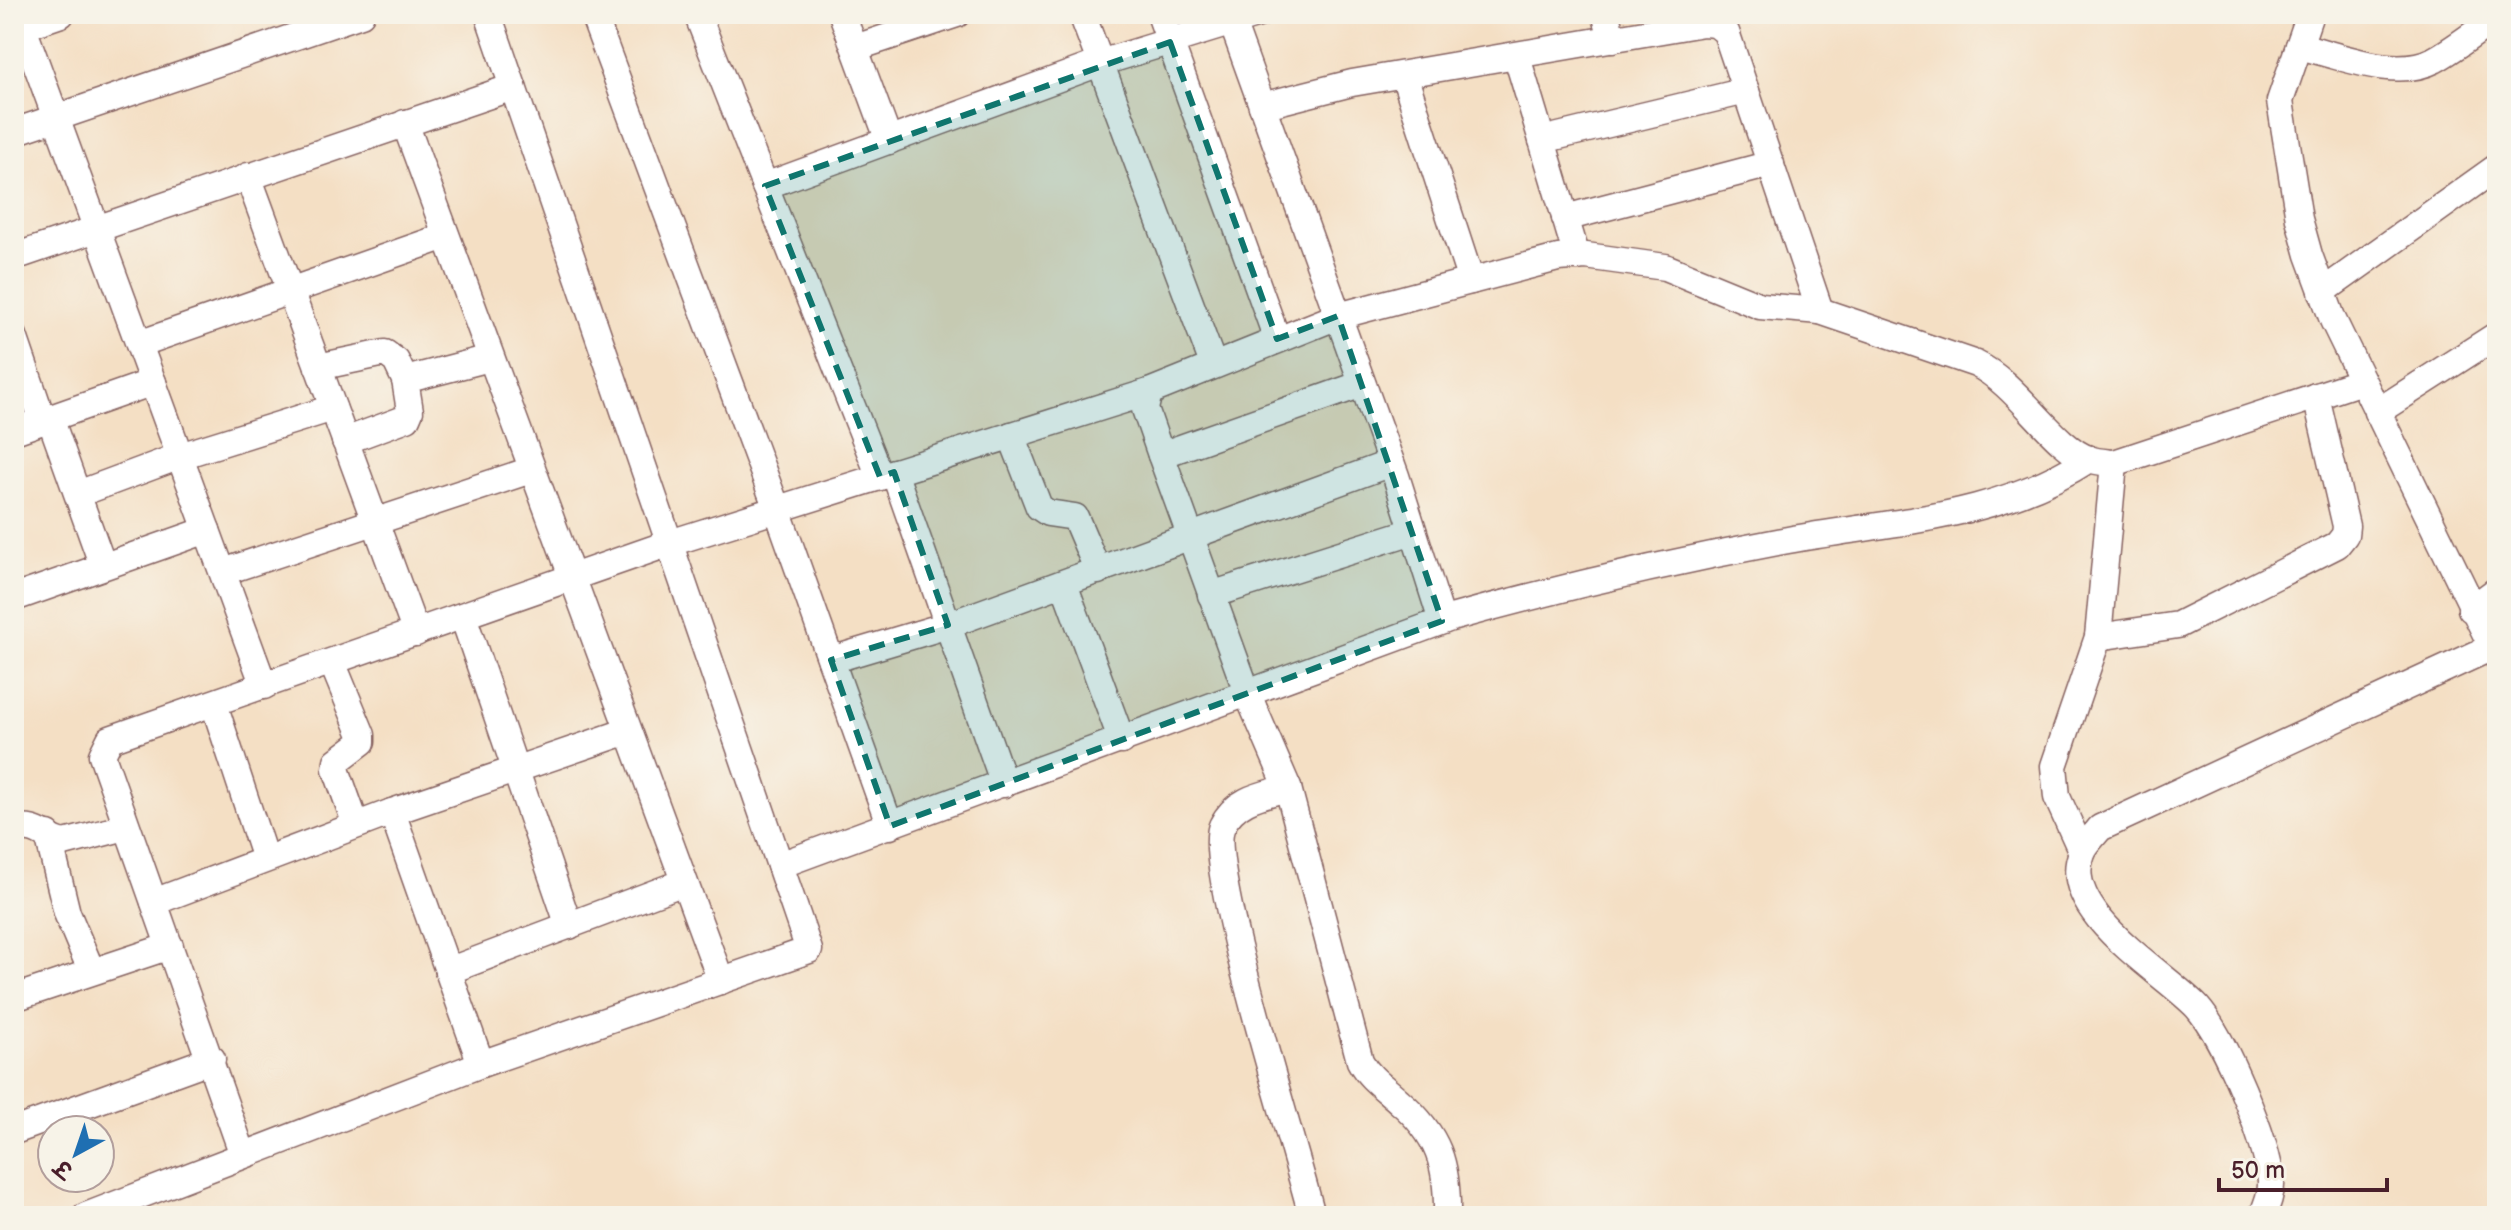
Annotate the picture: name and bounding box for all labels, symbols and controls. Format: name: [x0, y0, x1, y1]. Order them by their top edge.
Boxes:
north arrow: [36, 1114, 116, 1194]
scale bar: [2219, 1142, 2387, 1192]
text: उ: [48, 1152, 80, 1185]
text: 50 m: [2231, 1156, 2285, 1185]

